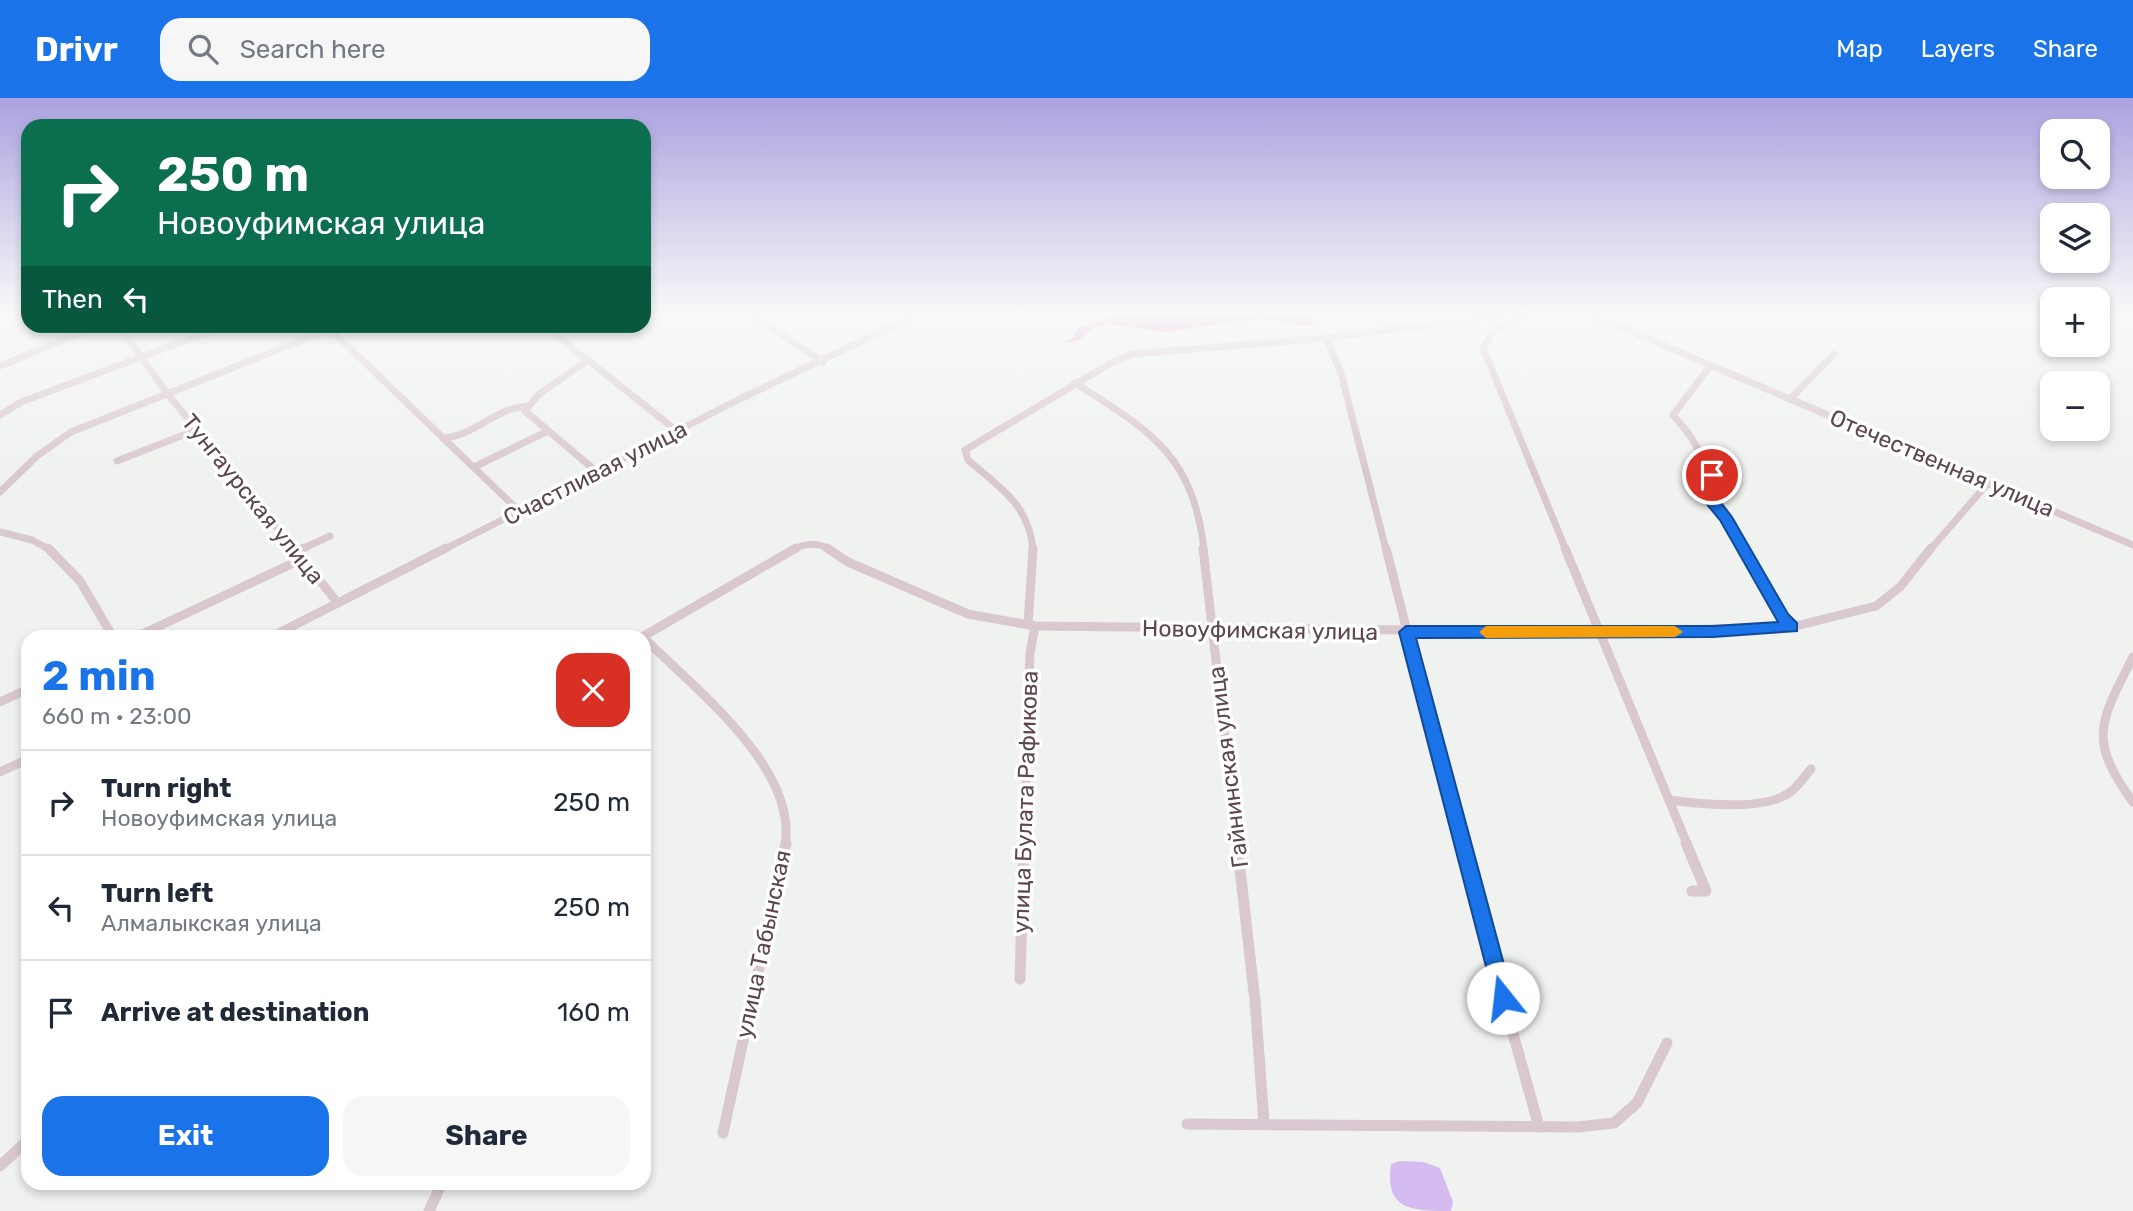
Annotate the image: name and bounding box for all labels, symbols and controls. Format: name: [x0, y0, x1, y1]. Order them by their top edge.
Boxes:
search box: [160, 18, 650, 81]
text: Drivr: [35, 30, 118, 69]
icon: search: [184, 30, 222, 68]
text: Search here: [240, 34, 386, 65]
text: Map: [1836, 35, 1883, 63]
text: Layers: [1921, 35, 1995, 63]
text: Share: [2033, 35, 2098, 63]
map controls: [2040, 119, 2110, 441]
button: search: [2040, 119, 2110, 189]
text: 250 m: [157, 145, 309, 203]
icon: right: [42, 147, 133, 238]
button: layers: [2040, 203, 2110, 273]
text: Новоуфимская улица: [157, 204, 485, 242]
icon: left: [117, 280, 155, 318]
text: Then: [42, 284, 103, 315]
button: +: [2040, 287, 2110, 357]
button: −: [2040, 371, 2110, 441]
street label: Отечественная улица: [1826, 403, 2058, 523]
street label: Тунгаурская улица: [176, 408, 330, 590]
street label: Счастливая улица: [498, 415, 692, 531]
pin: [1682, 445, 1742, 505]
icon: arrive: [1693, 456, 1731, 494]
street label: Новоуфимская улица: [1142, 614, 1378, 646]
text: 2 min: [42, 651, 156, 701]
button: close: [556, 653, 630, 727]
street label: Гайнинская улица: [1202, 665, 1254, 869]
street label: улица Булата Рафикова: [1006, 670, 1044, 934]
text: 660 m · 23:00: [42, 702, 192, 730]
text: Turn right: [101, 773, 231, 804]
icon: right: [42, 784, 80, 822]
text: 250 m: [553, 787, 630, 818]
text: Новоуфимская улица: [101, 804, 337, 832]
street label: улица Табынская: [729, 847, 797, 1041]
text: Turn left: [101, 878, 213, 909]
icon: left: [42, 889, 80, 927]
text: 250 m: [553, 892, 630, 923]
text: Алмалыкская улица: [101, 909, 322, 937]
position arrow: [1466, 961, 1540, 1035]
icon: arrive: [42, 994, 80, 1032]
text: Arrive at destination: [101, 997, 369, 1028]
text: 160 m: [557, 997, 630, 1028]
button: Exit: [42, 1096, 329, 1176]
button: Share: [343, 1096, 630, 1176]

